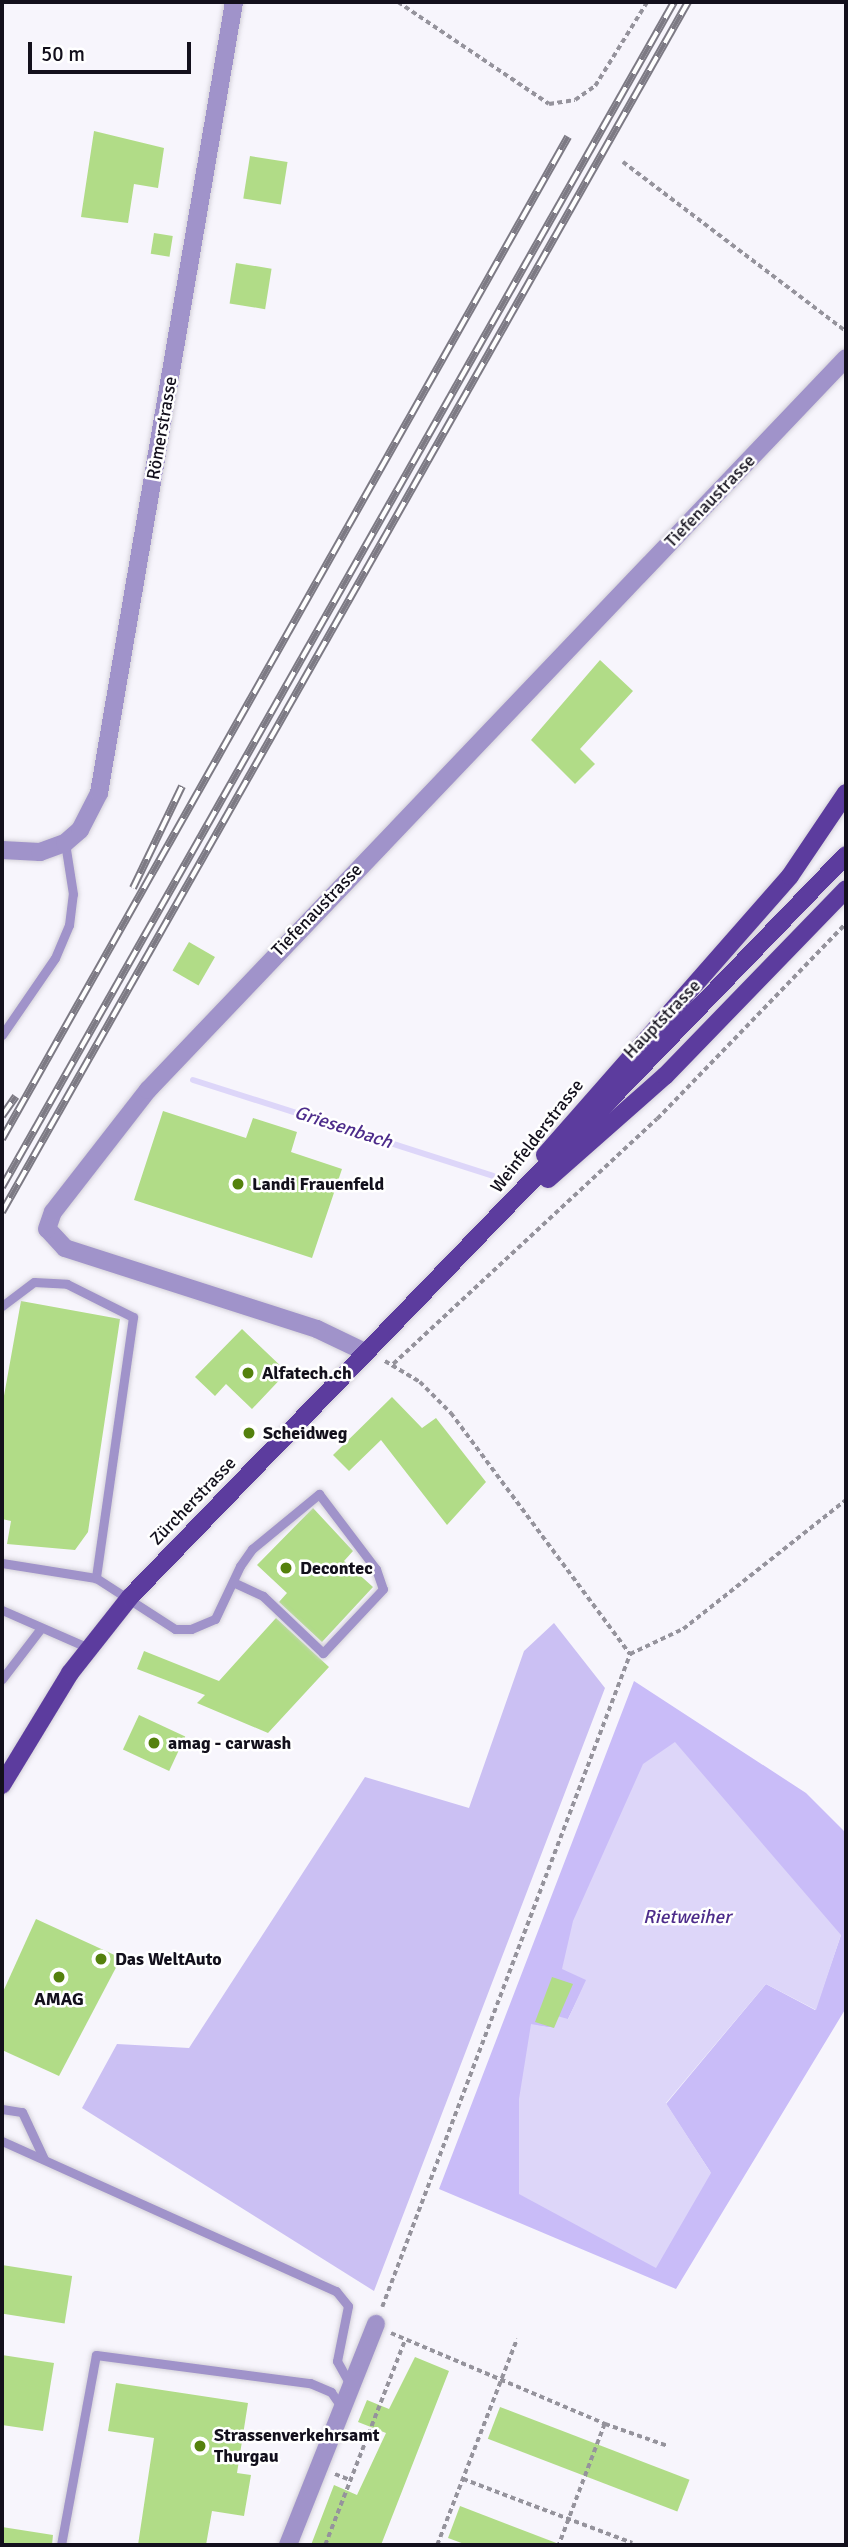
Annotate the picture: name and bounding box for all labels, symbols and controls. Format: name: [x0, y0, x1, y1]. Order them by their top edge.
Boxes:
scale bar: [32, 28, 194, 72]
text: 50 m: [41, 41, 85, 67]
street label: Römerstrasse: [142, 375, 182, 481]
street label: Tiefenaustrasse: [660, 450, 760, 552]
street label: Tiefenaustrasse: [267, 859, 367, 961]
street label: Hauptstrasse: [619, 975, 705, 1063]
street label: Weinfelderstrasse: [486, 1075, 588, 1197]
water label: Griesenbach: [291, 1102, 395, 1154]
place label: Landi Frauenfeld: [252, 1173, 384, 1195]
marker: Landi Frauenfeld: [230, 1176, 246, 1192]
place label: Alfatech.ch: [262, 1362, 352, 1384]
marker: Alfatech.ch: [240, 1365, 256, 1381]
place label: Scheidweg: [263, 1422, 347, 1444]
marker: Scheidweg: [241, 1425, 257, 1441]
street label: Zürcherstrasse: [146, 1452, 240, 1550]
place label: Decontec: [300, 1557, 373, 1579]
marker: Decontec: [278, 1560, 294, 1576]
place label: amag - carwash: [168, 1732, 291, 1754]
marker: amag - carwash: [146, 1735, 162, 1751]
water label: Rietweiher: [643, 1907, 731, 1929]
place label: Das WeltAuto: [115, 1948, 222, 1970]
marker: Das WeltAuto: [93, 1951, 109, 1967]
marker: AMAG: [51, 1969, 67, 1985]
place label: AMAG: [34, 1988, 84, 2010]
place label: Strassenverkehrsamt Thurgau: [214, 2425, 380, 2468]
marker: Strassenverkehrsamt Thurgau: [192, 2438, 208, 2454]

